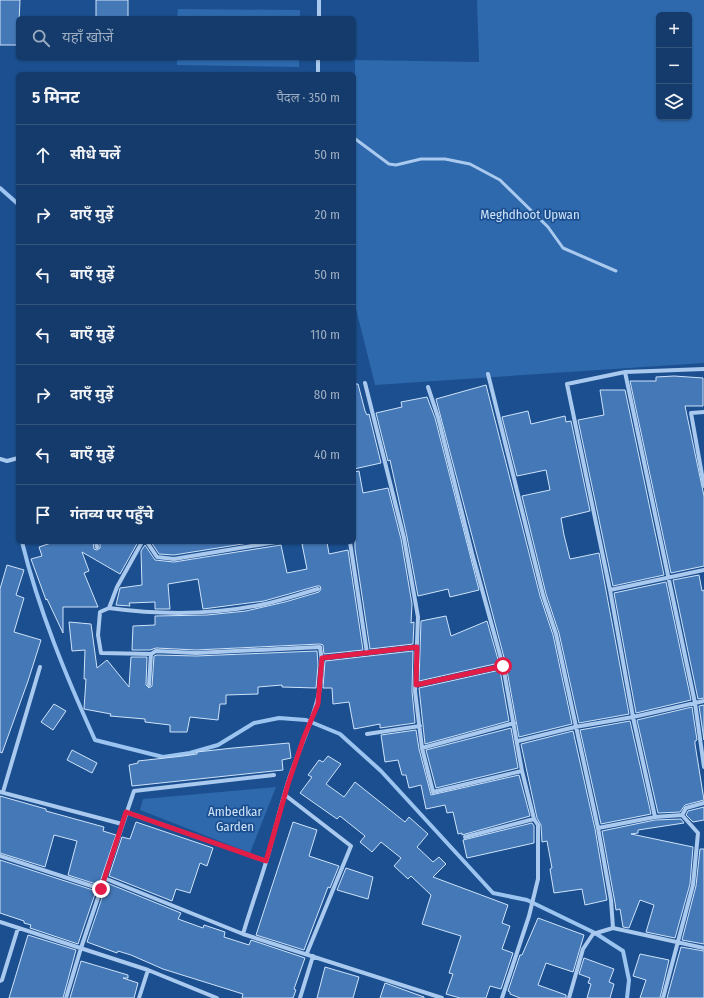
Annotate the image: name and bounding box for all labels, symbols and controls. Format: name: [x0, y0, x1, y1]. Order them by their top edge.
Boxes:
map controls: [656, 12, 692, 120]
button: +: [656, 12, 692, 48]
search box: [16, 16, 356, 60]
icon: search: [30, 27, 52, 49]
text: यहाँ खोजें: [62, 28, 113, 46]
button: −: [656, 48, 692, 84]
button: layers: [656, 84, 692, 120]
text: 5 मिनट: [32, 87, 80, 108]
text: पैदल · 350 m: [276, 90, 340, 105]
icon: ahead: [32, 144, 54, 166]
text: सीधे चलें: [70, 145, 120, 163]
text: 50 m: [314, 147, 340, 162]
icon: right: [32, 204, 54, 226]
text: दाएँ मुड़ें: [70, 205, 113, 223]
text: 20 m: [314, 207, 340, 222]
park label: Meghdhoot Upwan: [480, 207, 580, 222]
icon: left: [32, 264, 54, 286]
text: बाएँ मुड़ें: [70, 265, 114, 283]
text: 50 m: [314, 267, 340, 282]
icon: left: [32, 324, 54, 346]
text: बाएँ मुड़ें: [70, 325, 114, 343]
text: 110 m: [310, 327, 340, 342]
icon: right: [32, 384, 54, 406]
text: दाएँ मुड़ें: [70, 385, 113, 403]
text: 80 m: [314, 387, 340, 402]
icon: left: [32, 444, 54, 466]
text: बाएँ मुड़ें: [70, 445, 114, 463]
text: 40 m: [314, 447, 340, 462]
icon: arrive: [32, 504, 54, 526]
text: गंतव्य पर पहुँचे: [70, 505, 153, 523]
route start: [494, 657, 512, 675]
park label: Ambedkar Garden: [208, 804, 262, 834]
route end: [92, 880, 110, 898]

